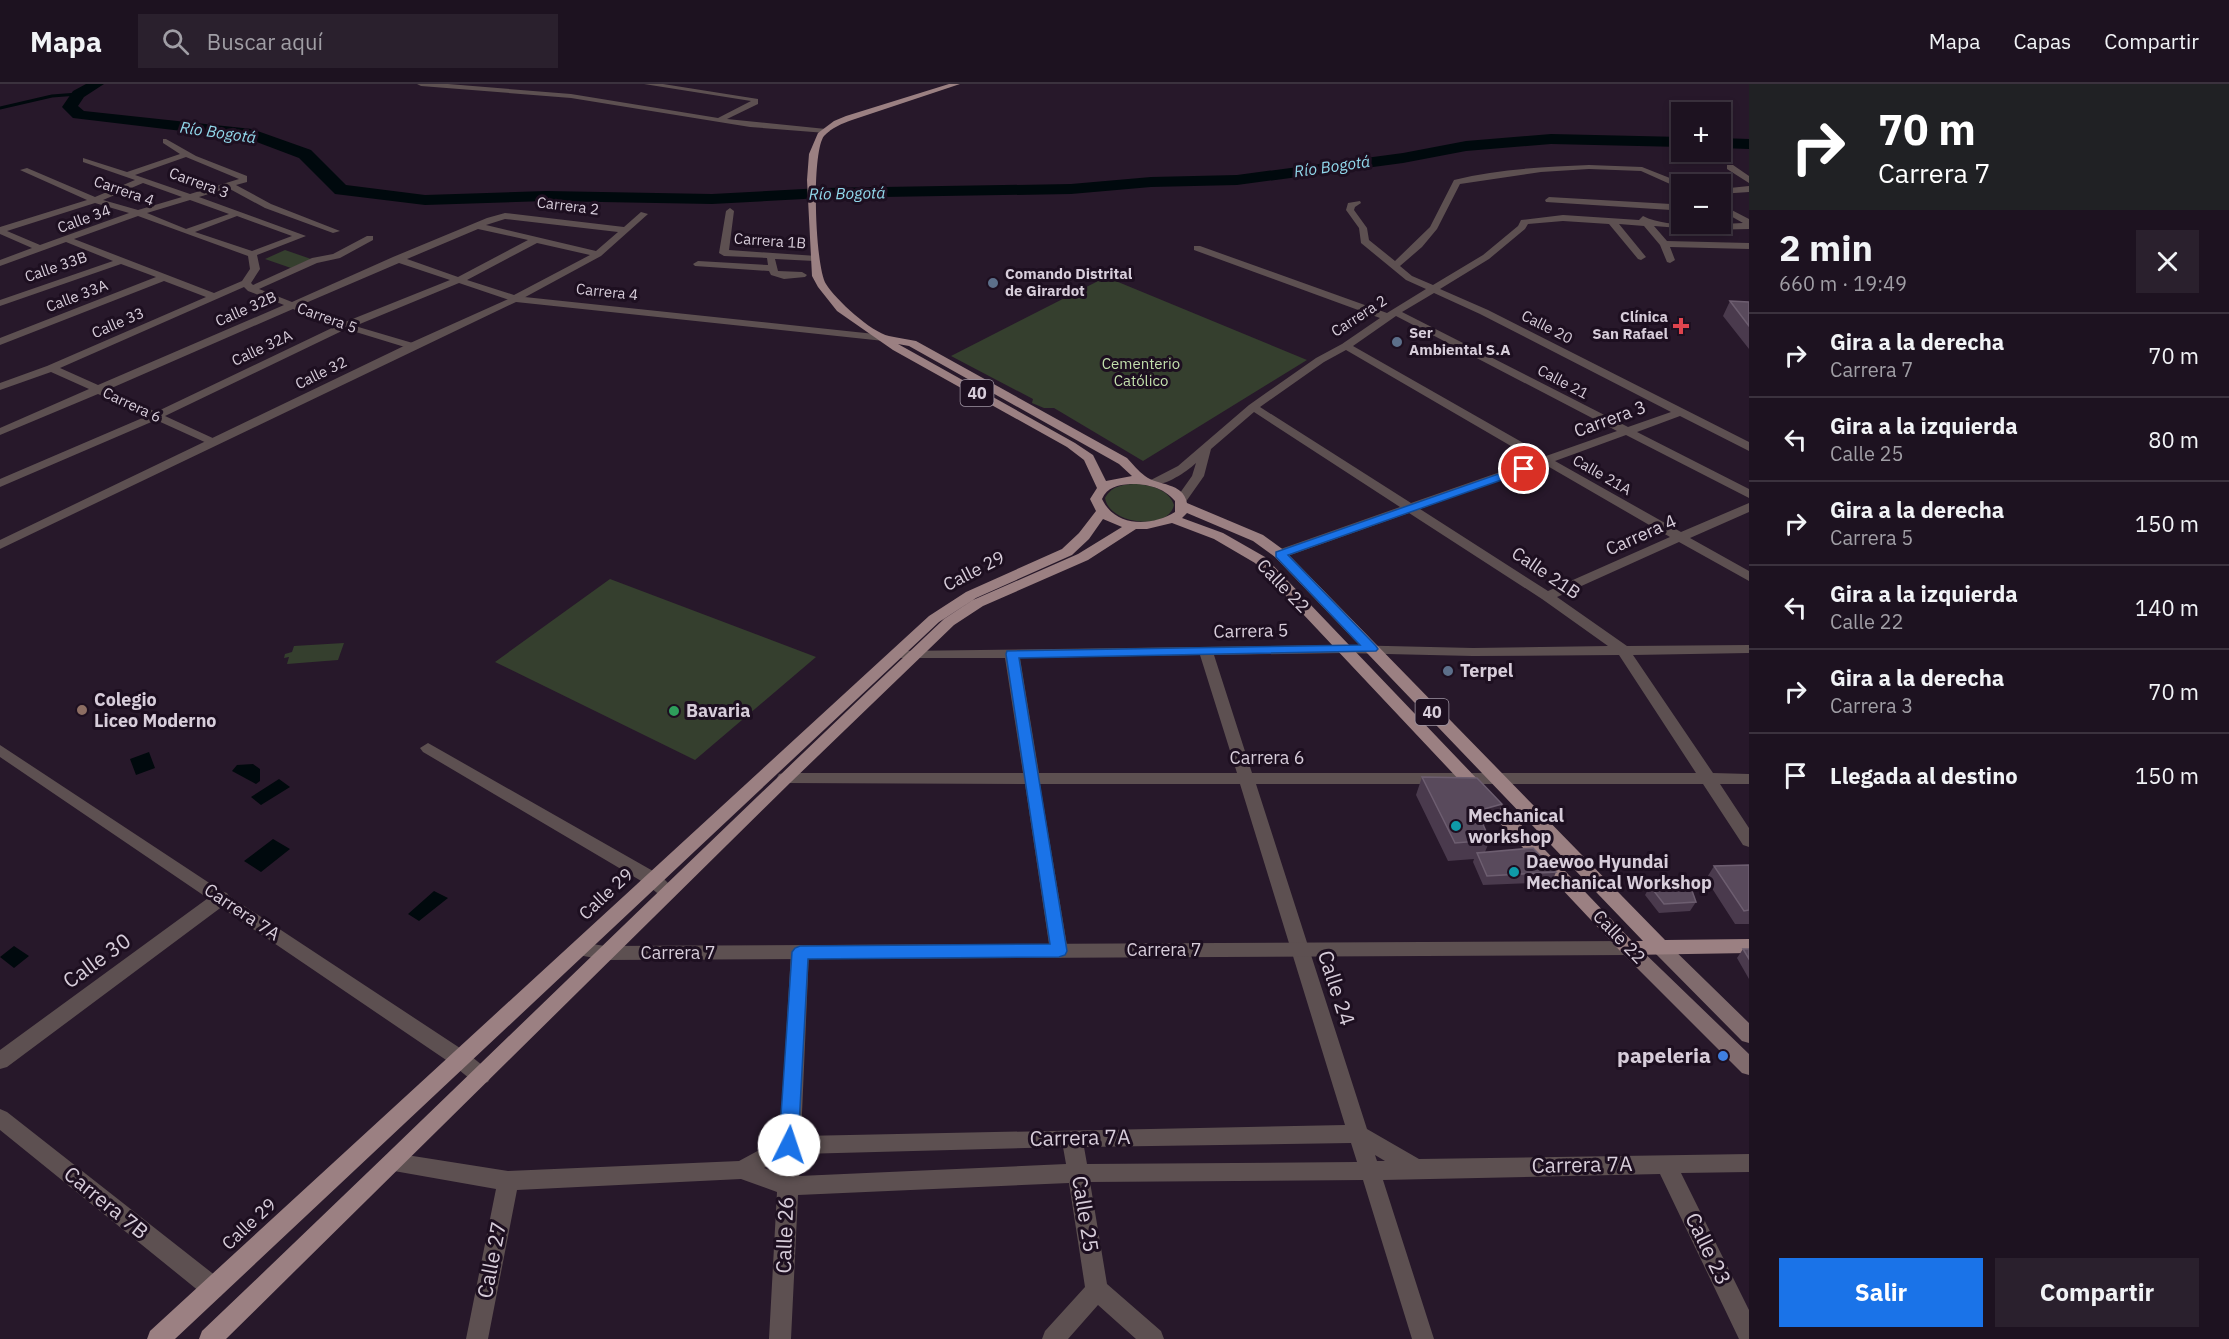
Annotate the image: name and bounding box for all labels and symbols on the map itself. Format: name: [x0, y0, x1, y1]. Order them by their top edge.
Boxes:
water label: Río Bogotá: [179, 117, 257, 147]
water label: Río Bogotá: [1293, 151, 1371, 181]
street label: Carrera 3: [167, 163, 232, 202]
street label: Carrera 4: [92, 171, 157, 210]
water label: Río Bogotá: [808, 182, 886, 204]
street label: Carrera 2: [536, 192, 600, 219]
street label: Calle 34: [55, 200, 113, 237]
street label: Carrera 1B: [733, 229, 807, 252]
street label: Calle 33B: [22, 247, 90, 286]
place label: Comando Distrital de Girardot: [1005, 264, 1133, 300]
street label: Calle 33A: [43, 275, 111, 316]
marker: Comando Distrital de Girardot: [986, 276, 1000, 290]
street label: Carrera 4: [575, 279, 639, 304]
street label: Calle 32B: [212, 287, 279, 330]
street label: Carrera 2: [1327, 291, 1390, 341]
street label: Carrera 5: [295, 298, 360, 337]
street label: Calle 33: [89, 303, 147, 342]
street label: Calle 20: [1518, 306, 1576, 348]
place label: Clínica San Rafael: [1592, 307, 1668, 343]
marker: Clínica San Rafael: [1672, 317, 1690, 335]
place label: Ser Ambiental S.A: [1409, 323, 1510, 359]
street label: Calle 32A: [228, 325, 296, 370]
marker: Ser Ambiental S.A: [1390, 335, 1404, 349]
street label: Calle 32: [292, 352, 350, 393]
park label: Cementerio Católico: [1102, 354, 1180, 390]
street label: Calle 21: [1534, 360, 1592, 403]
road number: 40: [960, 380, 994, 406]
street label: Carrera 6: [100, 383, 165, 426]
street label: Carrera 3: [1571, 395, 1649, 442]
pin: [1498, 443, 1549, 494]
street label: Calle 21A: [1569, 450, 1635, 499]
street label: Carrera 4: [1602, 509, 1680, 560]
street label: Calle 21B: [1508, 541, 1585, 604]
street label: Calle 29: [939, 545, 1009, 596]
street label: Calle 22: [1252, 554, 1315, 617]
street label: Carrera 5: [1213, 618, 1289, 643]
place label: Terpel: [1460, 659, 1514, 682]
marker: Terpel: [1441, 664, 1455, 678]
place label: Colegio Liceo Moderno: [94, 688, 217, 732]
place label: Bavaria: [686, 699, 751, 722]
road number: 40: [1416, 699, 1448, 725]
marker: Colegio Liceo Moderno: [75, 703, 89, 717]
marker: Bavaria: [667, 704, 681, 718]
street label: Carrera 6: [1230, 746, 1305, 769]
place label: Mechanical workshop: [1468, 804, 1565, 848]
marker: Mechanical workshop: [1449, 819, 1463, 833]
place label: Daewoo Hyundai Mechanical Workshop: [1526, 850, 1712, 894]
street label: Calle 29: [574, 863, 638, 925]
marker: Daewoo Hyundai Mechanical Workshop: [1507, 865, 1521, 879]
street label: Carrera 7A: [200, 878, 285, 946]
street label: Calle 22: [1588, 905, 1651, 968]
street label: Calle 30: [57, 926, 136, 994]
street label: Carrera 7: [1127, 938, 1202, 961]
street label: Carrera 7: [641, 941, 716, 964]
street label: Calle 24: [1312, 947, 1362, 1029]
place label: papeleria: [1617, 1041, 1711, 1069]
marker: papeleria: [1716, 1049, 1730, 1063]
position arrow: [757, 1113, 821, 1177]
street label: Carrera 7A: [1029, 1122, 1131, 1152]
street label: Carrera 7A: [1531, 1149, 1633, 1179]
street label: Carrera 7B: [58, 1159, 155, 1245]
street label: Calle 25: [1066, 1173, 1106, 1254]
street label: Calle 29: [217, 1193, 281, 1255]
street label: Calle 26: [769, 1196, 799, 1274]
street label: Calle 23: [1679, 1208, 1738, 1289]
street label: Calle 27: [470, 1219, 512, 1300]

